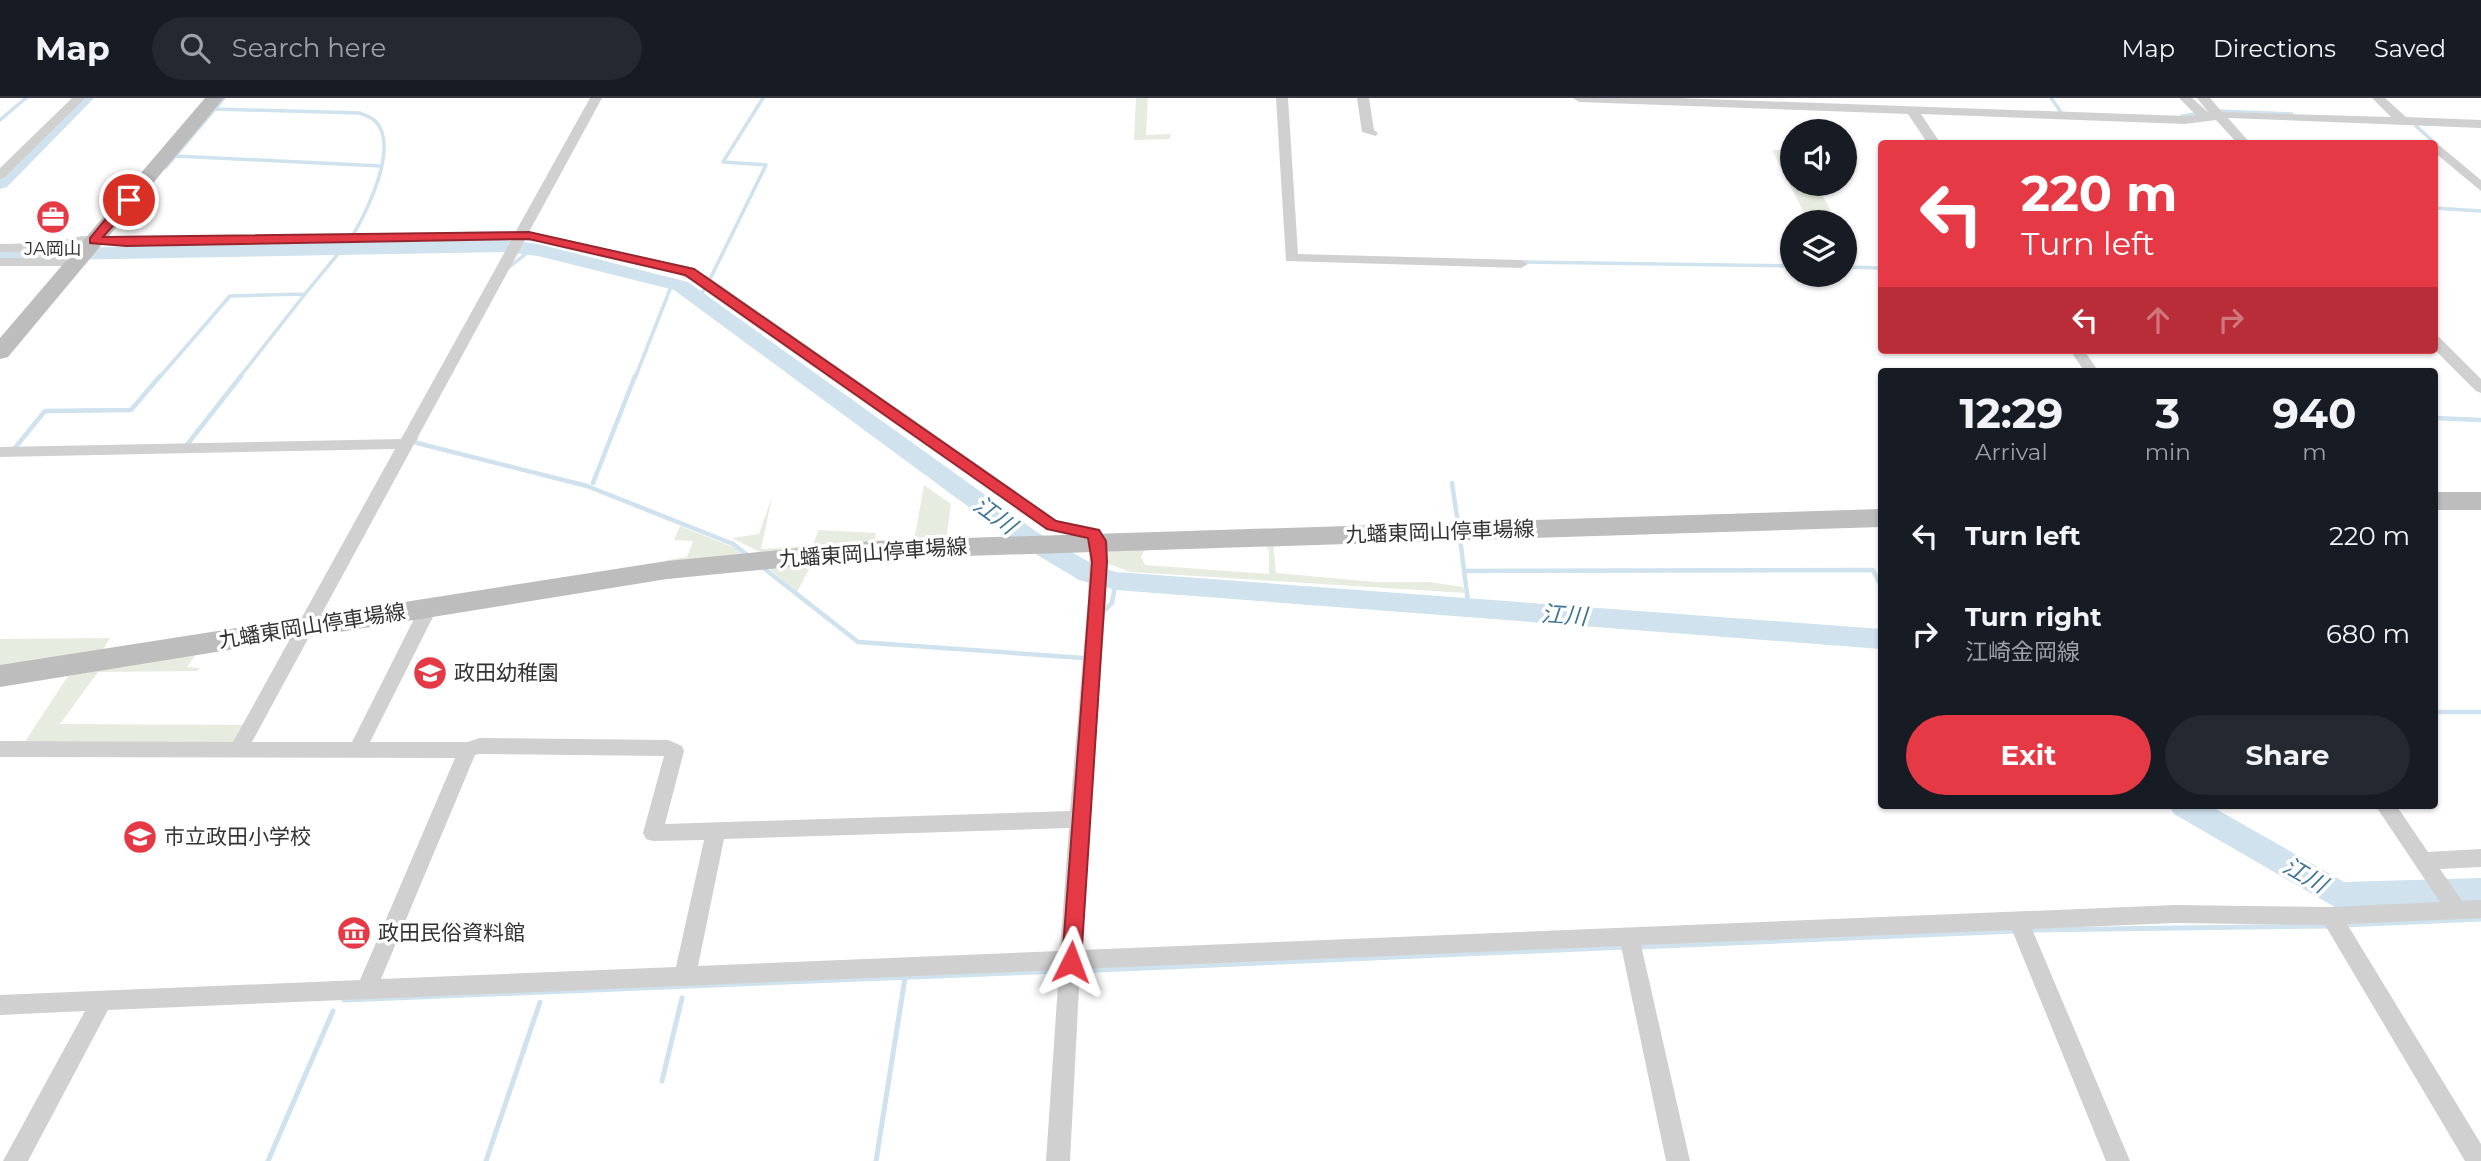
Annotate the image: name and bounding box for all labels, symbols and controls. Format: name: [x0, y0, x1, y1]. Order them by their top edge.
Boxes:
search box: [152, 17, 642, 80]
text: Map: [35, 28, 110, 68]
icon: search: [176, 29, 214, 67]
text: Search here: [232, 32, 386, 64]
text: Map: [2122, 34, 2175, 63]
text: Directions: [2213, 34, 2336, 63]
text: Saved: [2374, 34, 2446, 63]
map controls: [1780, 119, 1857, 287]
button: sound: [1780, 119, 1857, 196]
text: 220 m: [2021, 164, 2177, 223]
icon: left: [1906, 168, 1997, 259]
pin: [99, 170, 159, 230]
icon: arrive: [110, 181, 148, 219]
office icon: JA岡山: [34, 198, 72, 236]
button: layers: [1780, 210, 1857, 287]
text: Turn left: [2021, 224, 2155, 263]
place label: JA岡山: [23, 238, 82, 260]
icon: left: [2066, 301, 2104, 339]
icon: ahead: [2139, 301, 2177, 339]
icon: right: [2212, 301, 2250, 339]
text: 12:29: [1959, 387, 2063, 439]
text: 3: [2155, 387, 2180, 439]
text: 940: [2272, 387, 2357, 439]
text: Arrival: [1975, 438, 2048, 466]
text: min: [2145, 438, 2191, 466]
text: m: [2302, 438, 2327, 466]
water label: 江川: [968, 490, 1024, 542]
street label: 九蟠東岡山停車場線: [1345, 516, 1535, 547]
icon: left: [1906, 517, 1944, 555]
text: Turn left: [1965, 520, 2081, 552]
text: 220 m: [2329, 520, 2410, 552]
street label: 九蟠東岡山停車場線: [778, 533, 968, 572]
street label: 九蟠東岡山停車場線: [217, 598, 407, 653]
water label: 江川: [1540, 599, 1591, 631]
text: Turn right: [1965, 601, 2101, 633]
icon: right: [1906, 615, 1944, 653]
text: 680 m: [2326, 618, 2410, 650]
text: 江崎金岡線: [1965, 638, 2080, 666]
school or university icon: 政田幼稚園: [411, 654, 449, 692]
place label: 政田幼稚園: [454, 660, 559, 685]
button: Exit: [1906, 715, 2151, 795]
button: Share: [2165, 715, 2410, 795]
school or university icon: 市立政田小学校: [121, 818, 159, 856]
place label: 市立政田小学校: [164, 824, 311, 849]
water label: 江川: [2278, 851, 2335, 900]
museum icon: 政田民俗資料館: [335, 914, 373, 952]
place label: 政田民俗資料館: [378, 920, 525, 945]
position arrow: [1034, 925, 1108, 999]

